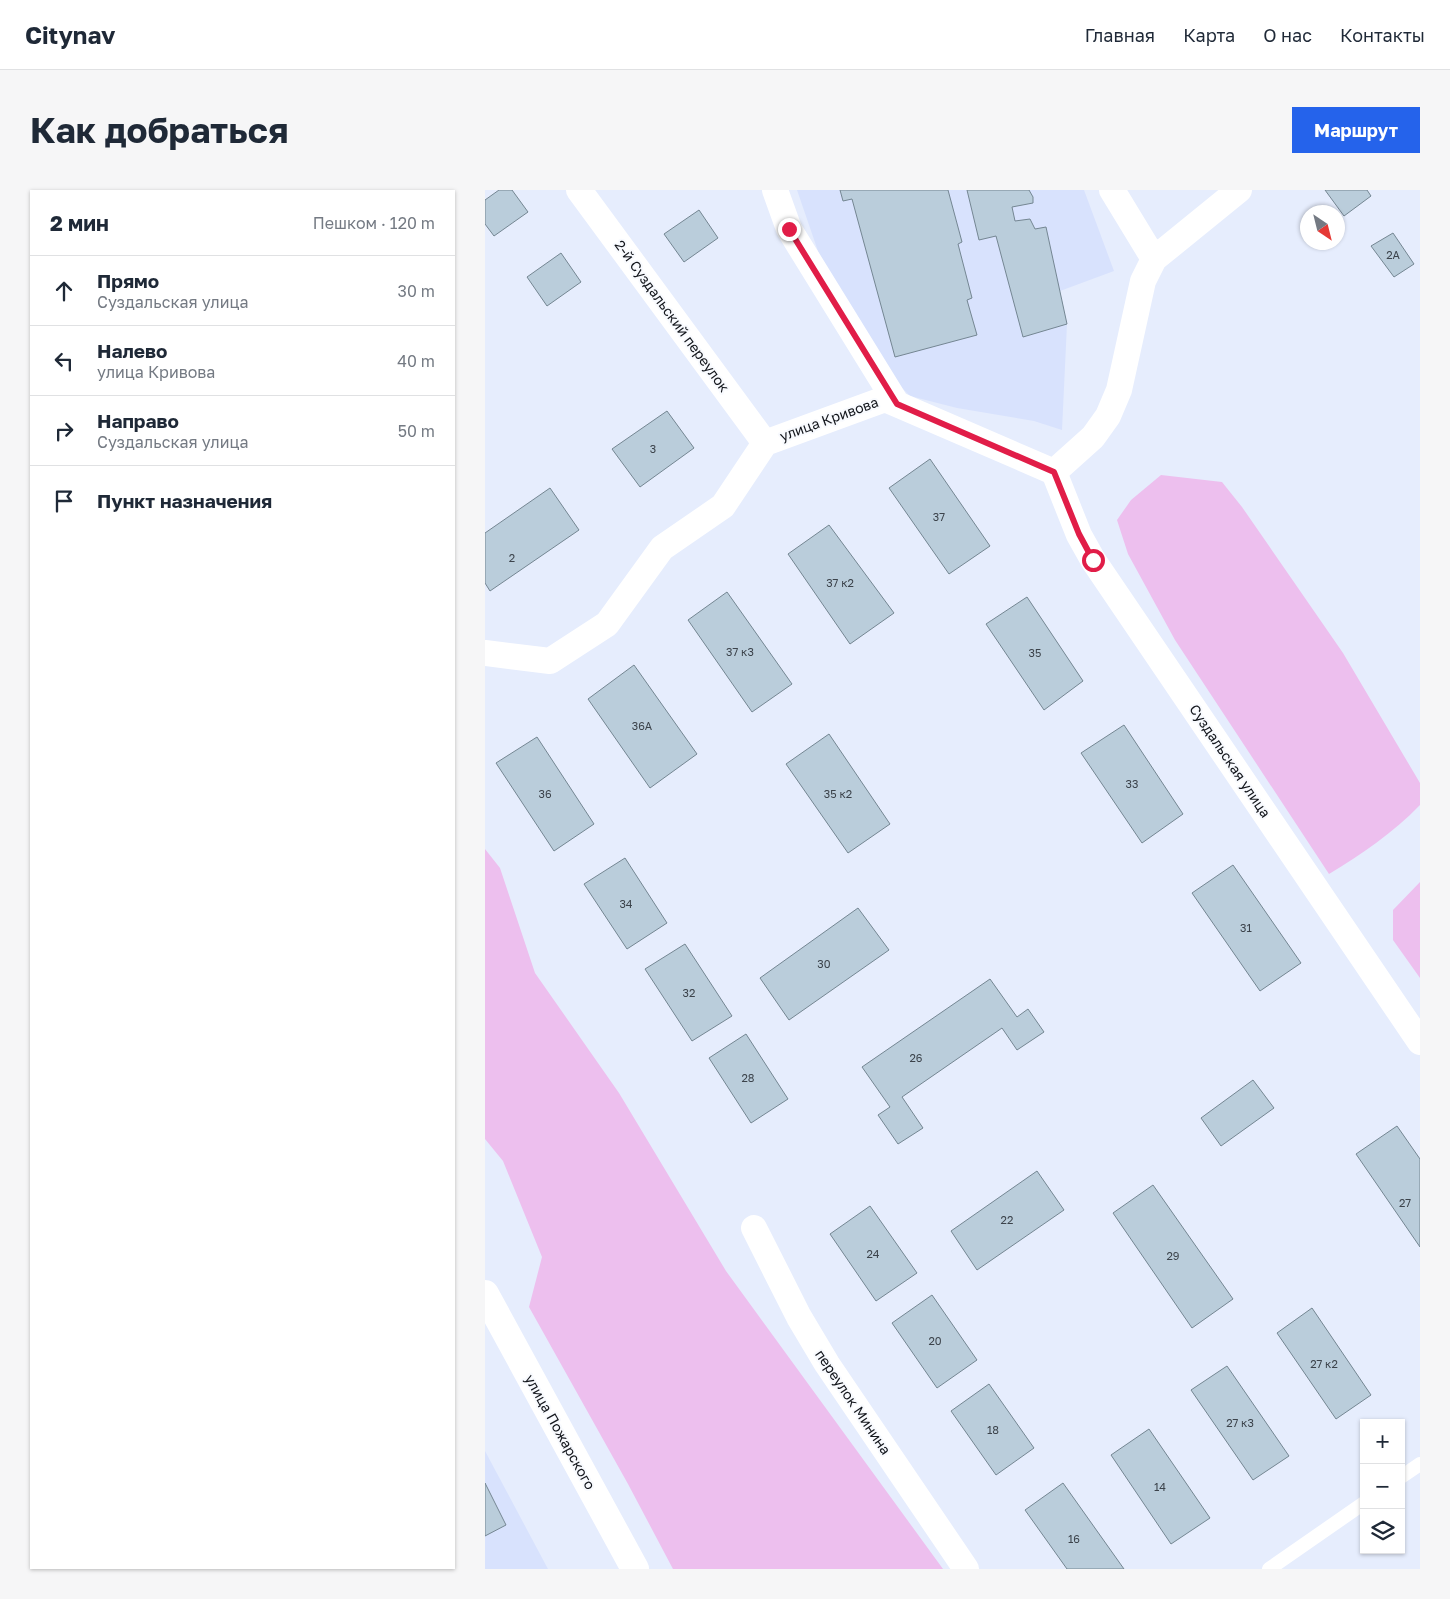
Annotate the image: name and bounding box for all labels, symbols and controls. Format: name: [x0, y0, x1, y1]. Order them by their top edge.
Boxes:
text: Citynav: [25, 20, 115, 49]
text: Главная: [1085, 24, 1155, 46]
text: Карта: [1183, 24, 1235, 46]
text: О нас: [1263, 24, 1312, 46]
text: Контакты: [1340, 24, 1425, 46]
button: Маршрут: [1292, 107, 1420, 153]
text: Как добраться: [30, 109, 288, 151]
north arrow: [1300, 205, 1345, 250]
text: 2 мин: [50, 210, 109, 236]
text: Пешком · 120 m: [313, 213, 435, 233]
route end: [778, 218, 801, 241]
street label: 2-й Суздальский переулок: [612, 236, 733, 395]
house number: 2А: [1386, 248, 1401, 261]
text: Прямо: [97, 269, 159, 292]
icon: ahead: [50, 277, 78, 305]
text: 30 m: [398, 281, 435, 301]
text: Суздальская улица: [97, 292, 249, 312]
text: Налево: [97, 339, 167, 362]
icon: left: [50, 347, 78, 375]
text: 40 m: [397, 351, 435, 371]
text: улица Кривова: [97, 362, 215, 382]
street label: улица Кривова: [777, 393, 880, 444]
text: Направо: [97, 409, 179, 432]
icon: right: [50, 417, 78, 445]
text: 50 m: [398, 421, 435, 441]
text: Суздальская улица: [97, 432, 249, 452]
house number: 3: [650, 442, 656, 455]
icon: arrive: [50, 487, 78, 515]
text: Пункт назначения: [97, 489, 272, 512]
house number: 37: [933, 510, 945, 523]
route start: [1082, 549, 1105, 572]
house number: 2: [509, 551, 515, 564]
house number: 37 к2: [826, 576, 854, 589]
house number: 37 к3: [726, 645, 754, 658]
house number: 35: [1029, 646, 1041, 659]
street label: Суздальская улица: [1186, 701, 1275, 820]
house number: 36А: [632, 719, 653, 732]
house number: 33: [1126, 777, 1138, 790]
house number: 36: [538, 787, 552, 800]
house number: 35 к2: [824, 787, 852, 800]
house number: 34: [619, 897, 633, 910]
house number: 31: [1240, 921, 1252, 934]
house number: 30: [817, 957, 831, 970]
house number: 32: [683, 986, 695, 999]
house number: 26: [909, 1051, 923, 1064]
house number: 28: [741, 1071, 755, 1084]
house number: 27: [1399, 1196, 1411, 1209]
house number: 22: [1001, 1213, 1013, 1226]
house number: 24: [866, 1247, 880, 1260]
house number: 29: [1166, 1249, 1180, 1262]
house number: 20: [928, 1334, 942, 1347]
street label: переулок Минина: [812, 1346, 895, 1457]
house number: 27 к2: [1310, 1357, 1338, 1370]
street label: улица Пожарского: [522, 1371, 599, 1492]
house number: 27 к3: [1226, 1416, 1254, 1429]
map controls: [1360, 1419, 1405, 1554]
button: +: [1360, 1419, 1405, 1464]
house number: 18: [987, 1423, 999, 1436]
button: −: [1360, 1464, 1405, 1509]
house number: 14: [1154, 1480, 1166, 1493]
button: layers: [1360, 1509, 1405, 1554]
house number: 16: [1068, 1532, 1080, 1545]

